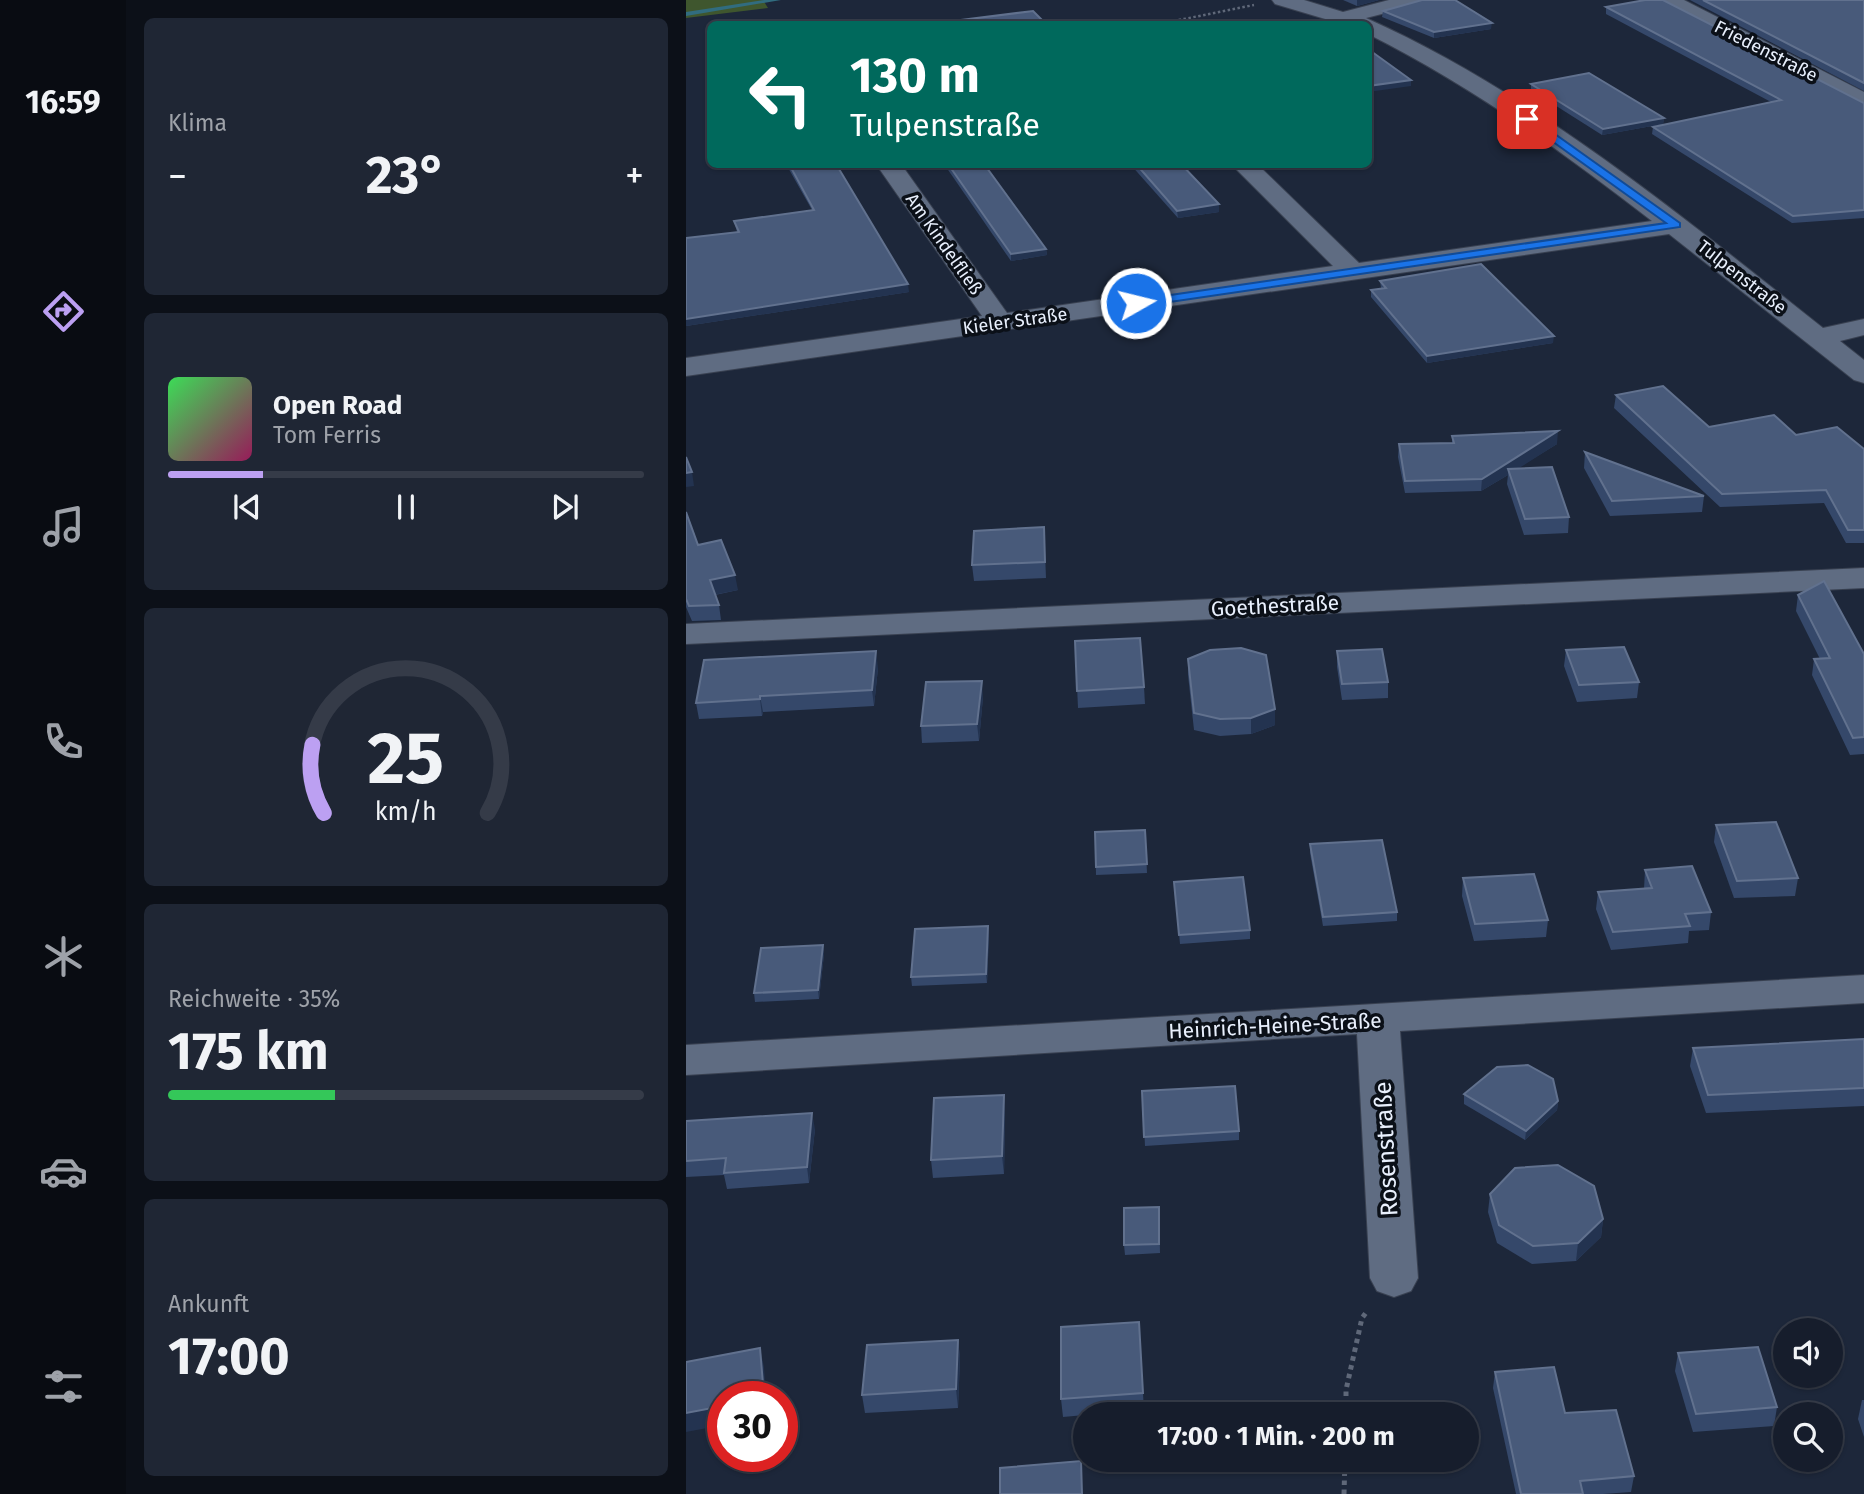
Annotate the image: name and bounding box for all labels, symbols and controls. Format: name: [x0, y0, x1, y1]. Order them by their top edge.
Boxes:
street label: Friedenstraße: [1711, 16, 1821, 86]
text: 130 m: [850, 46, 980, 105]
icon: left: [735, 49, 826, 140]
text: 16:59: [25, 83, 101, 121]
pin: [1497, 89, 1557, 149]
icon: arrive: [1508, 100, 1546, 138]
text: Tulpenstraße: [850, 106, 1040, 144]
text: Klima: [168, 109, 227, 137]
text: 23°: [366, 144, 446, 207]
text: −: [168, 153, 187, 199]
text: +: [625, 153, 644, 199]
street label: Am Kindelfließ: [901, 189, 987, 299]
street label: Tulpenstraße: [1693, 235, 1791, 319]
position arrow: [1099, 266, 1173, 340]
icon: directions: [39, 287, 88, 336]
street label: Kieler Straße: [961, 303, 1069, 339]
text: Open Road: [273, 390, 402, 421]
text: Tom Ferris: [273, 421, 381, 449]
icon: previous: [228, 488, 266, 526]
icon: pause: [387, 488, 425, 526]
icon: next: [546, 488, 584, 526]
icon: music: [39, 502, 88, 551]
street label: Goethestraße: [1210, 590, 1340, 622]
text: 25: [368, 715, 444, 802]
icon: phone: [39, 717, 88, 766]
text: km/h: [375, 797, 437, 827]
icon: climate: [39, 932, 88, 981]
text: Reichweite · 35%: [168, 985, 340, 1013]
street label: Heinrich-Heine-Straße: [1168, 1007, 1382, 1045]
text: 175 km: [168, 1020, 329, 1083]
street label: Rosenstraße: [1368, 1081, 1404, 1217]
icon: car: [39, 1147, 88, 1196]
text: Ankunft: [168, 1290, 249, 1318]
map controls: [1773, 1318, 1843, 1472]
button: sound: [1773, 1318, 1843, 1388]
text: 17:00: [168, 1325, 290, 1388]
icon: filters: [39, 1362, 88, 1411]
speed limit sign: 30: [707, 1381, 798, 1472]
button: search: [1773, 1402, 1843, 1472]
text: 17:00 · 1 Min. · 200 m: [1157, 1421, 1395, 1452]

